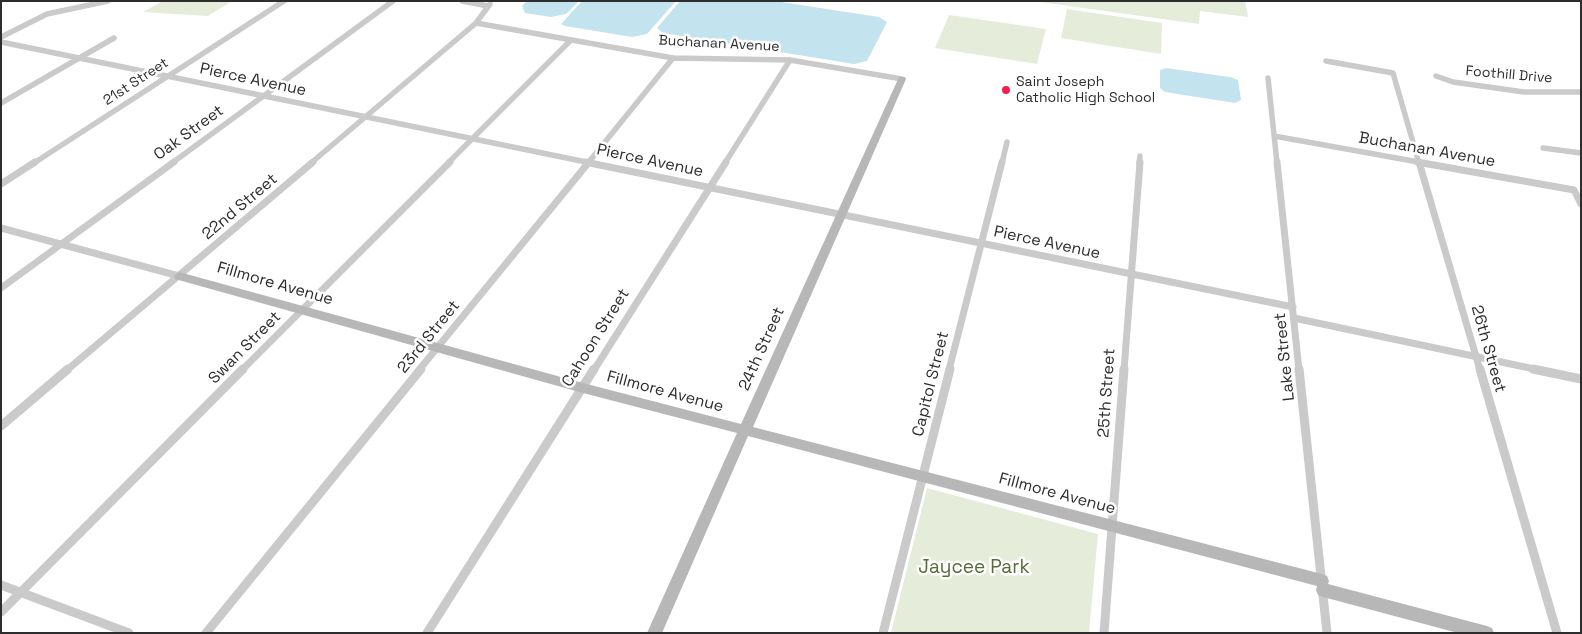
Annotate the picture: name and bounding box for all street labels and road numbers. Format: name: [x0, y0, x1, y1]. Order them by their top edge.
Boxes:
street label: Buchanan Avenue: [658, 32, 780, 56]
street label: 21st Street: [100, 55, 172, 109]
street label: Pierce Avenue: [198, 59, 308, 101]
street label: Foothill Drive: [1465, 63, 1553, 87]
street label: Oak Street: [150, 101, 228, 165]
street label: Buchanan Avenue: [1357, 129, 1497, 171]
street label: Pierce Avenue: [595, 140, 705, 182]
street label: 22nd Street: [198, 170, 282, 244]
street label: Pierce Avenue: [992, 222, 1102, 264]
street label: Fillmore Avenue: [215, 258, 335, 310]
street label: Cahoon Street: [558, 285, 634, 391]
street label: 23rd Street: [394, 297, 464, 377]
street label: 26th Street: [1466, 303, 1510, 395]
street label: 24th Street: [735, 304, 789, 394]
street label: Swan Street: [205, 308, 285, 388]
street label: Lake Street: [1271, 312, 1299, 402]
street label: Capitol Street: [909, 329, 953, 439]
street label: 25th Street: [1094, 348, 1120, 438]
street label: Fillmore Avenue: [605, 367, 725, 417]
street label: Fillmore Avenue: [997, 469, 1117, 519]

